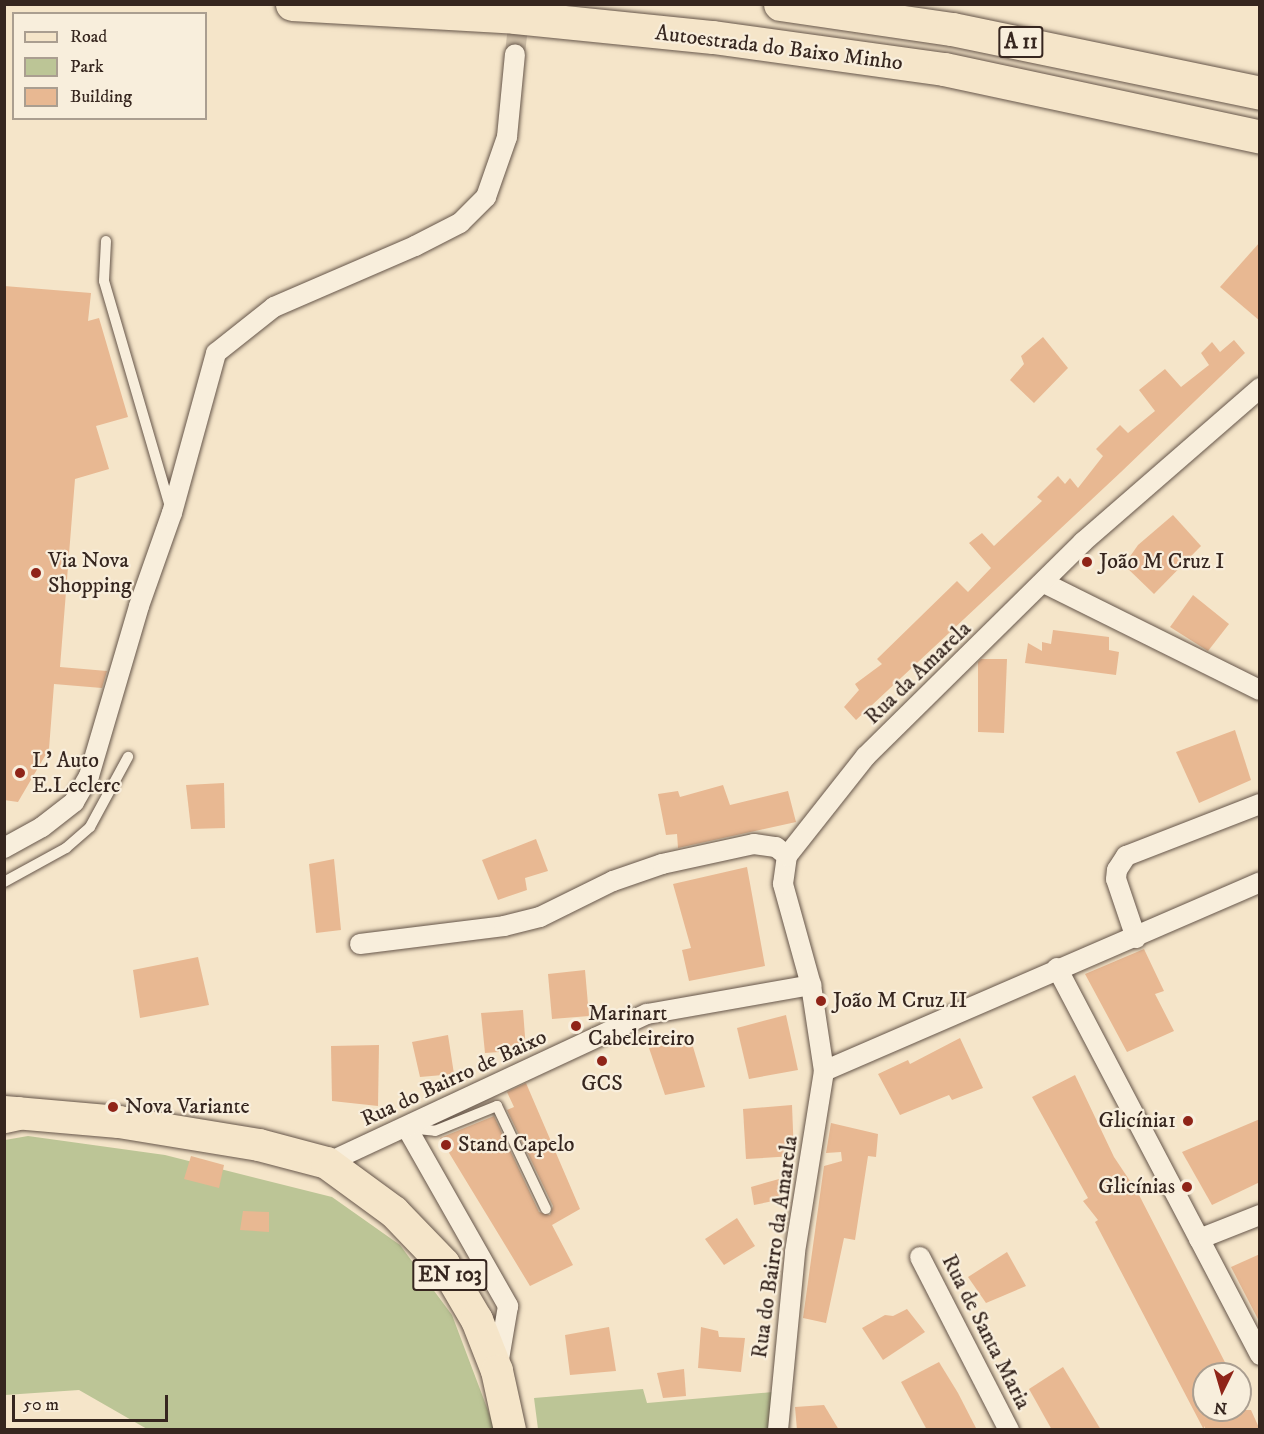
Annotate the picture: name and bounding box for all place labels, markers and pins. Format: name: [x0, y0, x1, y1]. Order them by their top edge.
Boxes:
place label: Via Nova Shopping: [48, 547, 132, 598]
place label: João M Cruz I: [1099, 549, 1224, 575]
marker: João M Cruz I: [1080, 555, 1094, 569]
marker: Via Nova Shopping: [29, 566, 43, 580]
place label: L' Auto E.Leclerc: [32, 747, 120, 798]
marker: L' Auto E.Leclerc: [13, 766, 27, 780]
place label: João M Cruz II: [833, 988, 967, 1014]
marker: João M Cruz II: [814, 994, 828, 1008]
place label: Marinart Cabeleireiro: [588, 1000, 695, 1052]
marker: Marinart Cabeleireiro: [569, 1019, 583, 1033]
marker: GCS: [595, 1054, 609, 1068]
place label: GCS: [581, 1071, 623, 1097]
place label: Nova Variante: [125, 1094, 250, 1120]
marker: Nova Variante: [106, 1100, 120, 1114]
place label: Glicínia1: [1099, 1108, 1176, 1134]
marker: Glicínia1: [1181, 1114, 1195, 1128]
place label: Stand Capelo: [458, 1132, 574, 1158]
marker: Stand Capelo: [439, 1138, 453, 1152]
place label: Glicínias: [1098, 1174, 1175, 1200]
marker: Glicínias: [1180, 1180, 1194, 1194]

